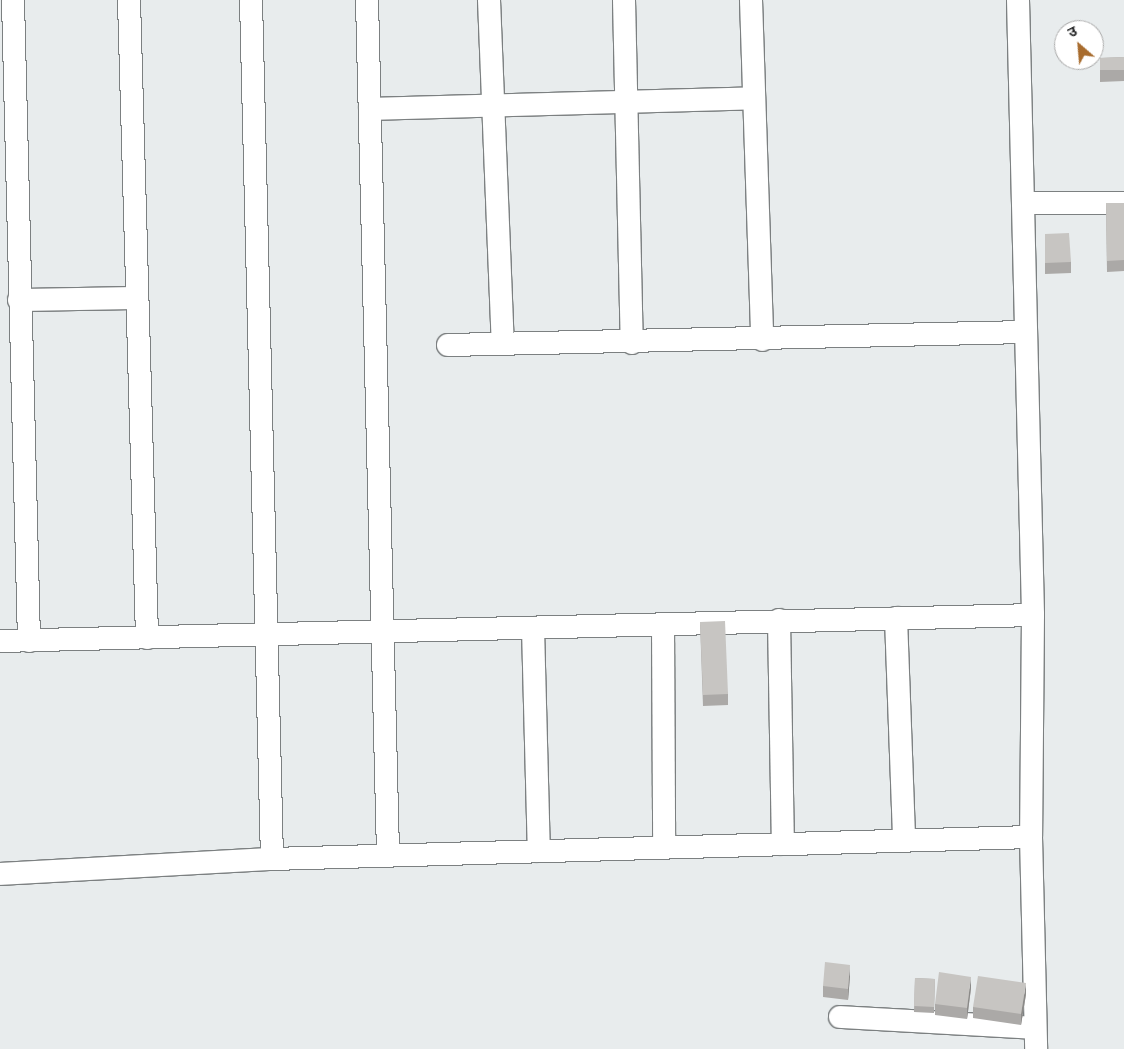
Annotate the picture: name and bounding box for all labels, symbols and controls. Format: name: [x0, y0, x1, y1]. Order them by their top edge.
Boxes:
north arrow: [1054, 20, 1104, 70]
text: उ: [1066, 24, 1079, 41]

